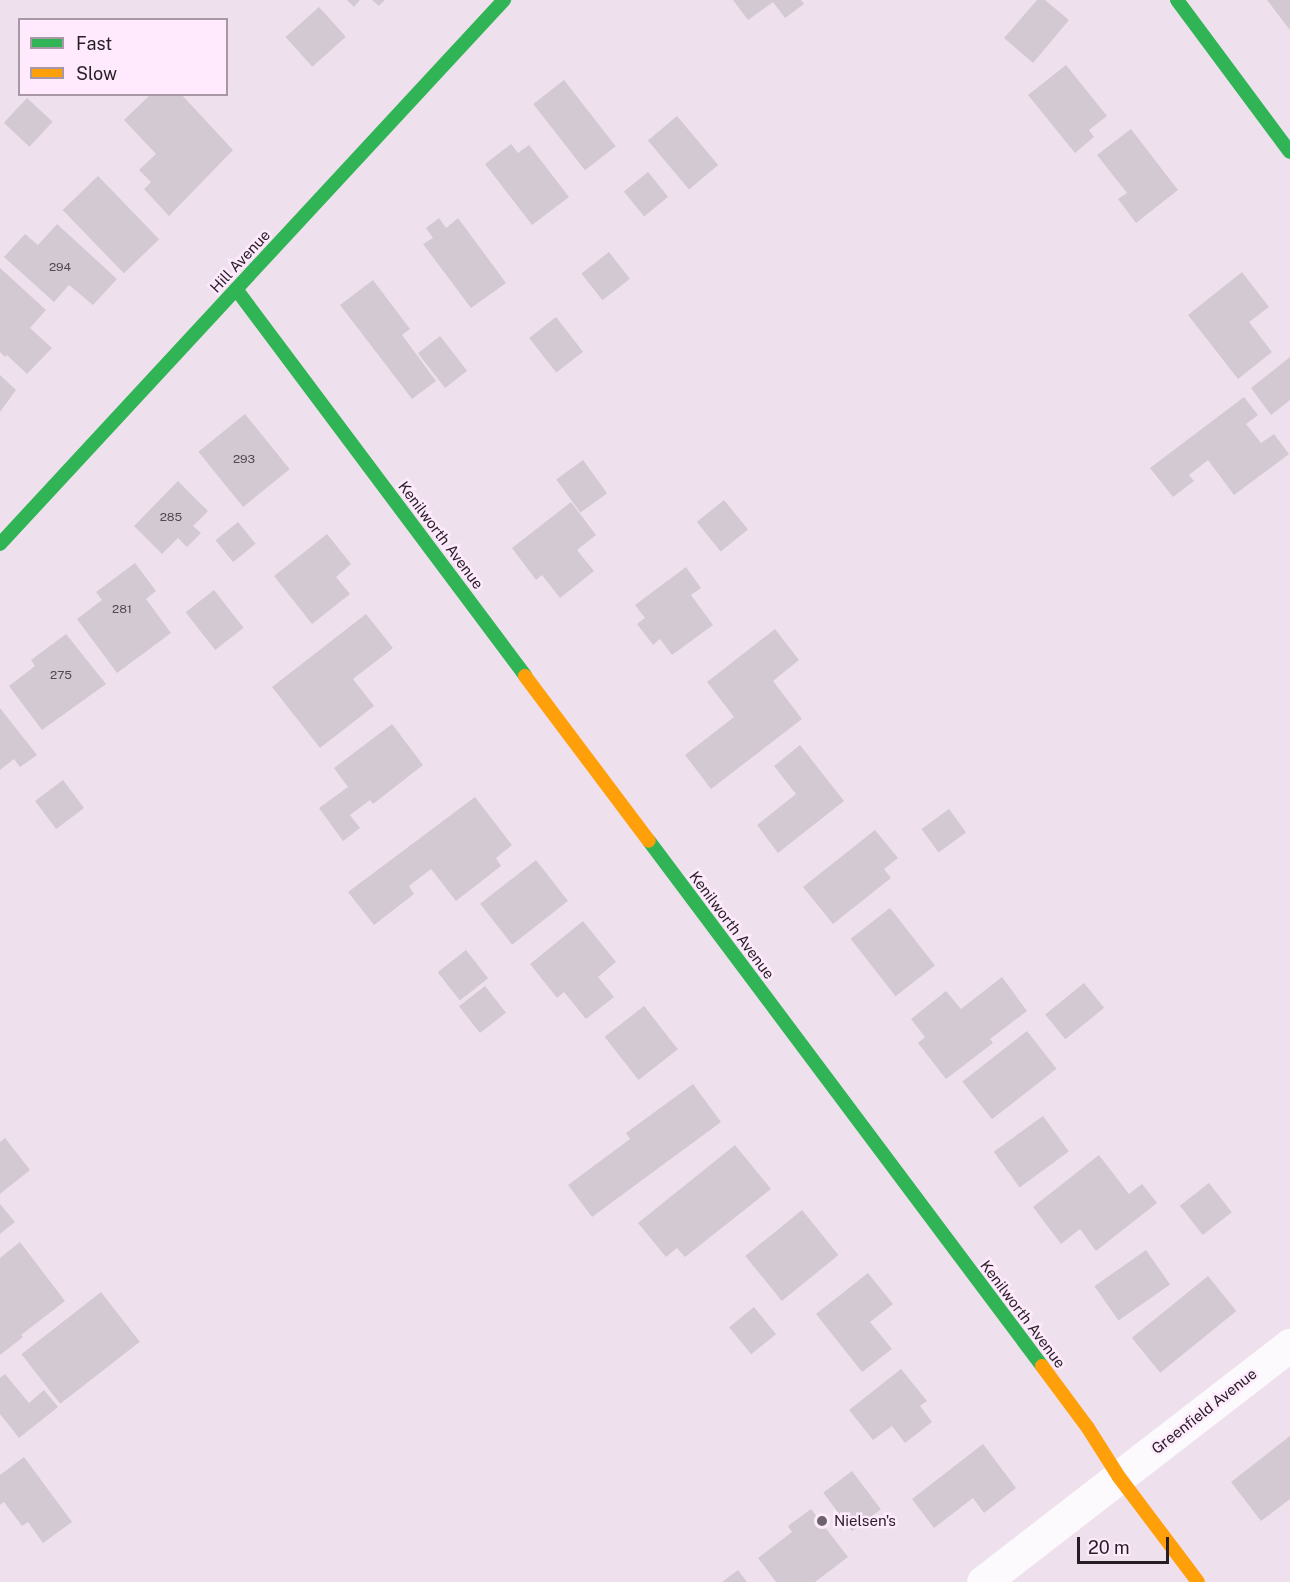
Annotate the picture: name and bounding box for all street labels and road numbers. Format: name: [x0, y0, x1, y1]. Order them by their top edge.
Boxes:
street label: Hill Avenue: [206, 226, 274, 296]
street label: Kenilworth Avenue: [395, 478, 487, 592]
street label: Kenilworth Avenue: [686, 868, 778, 982]
street label: Kenilworth Avenue: [977, 1257, 1069, 1371]
street label: Greenfield Avenue: [1148, 1364, 1260, 1458]

